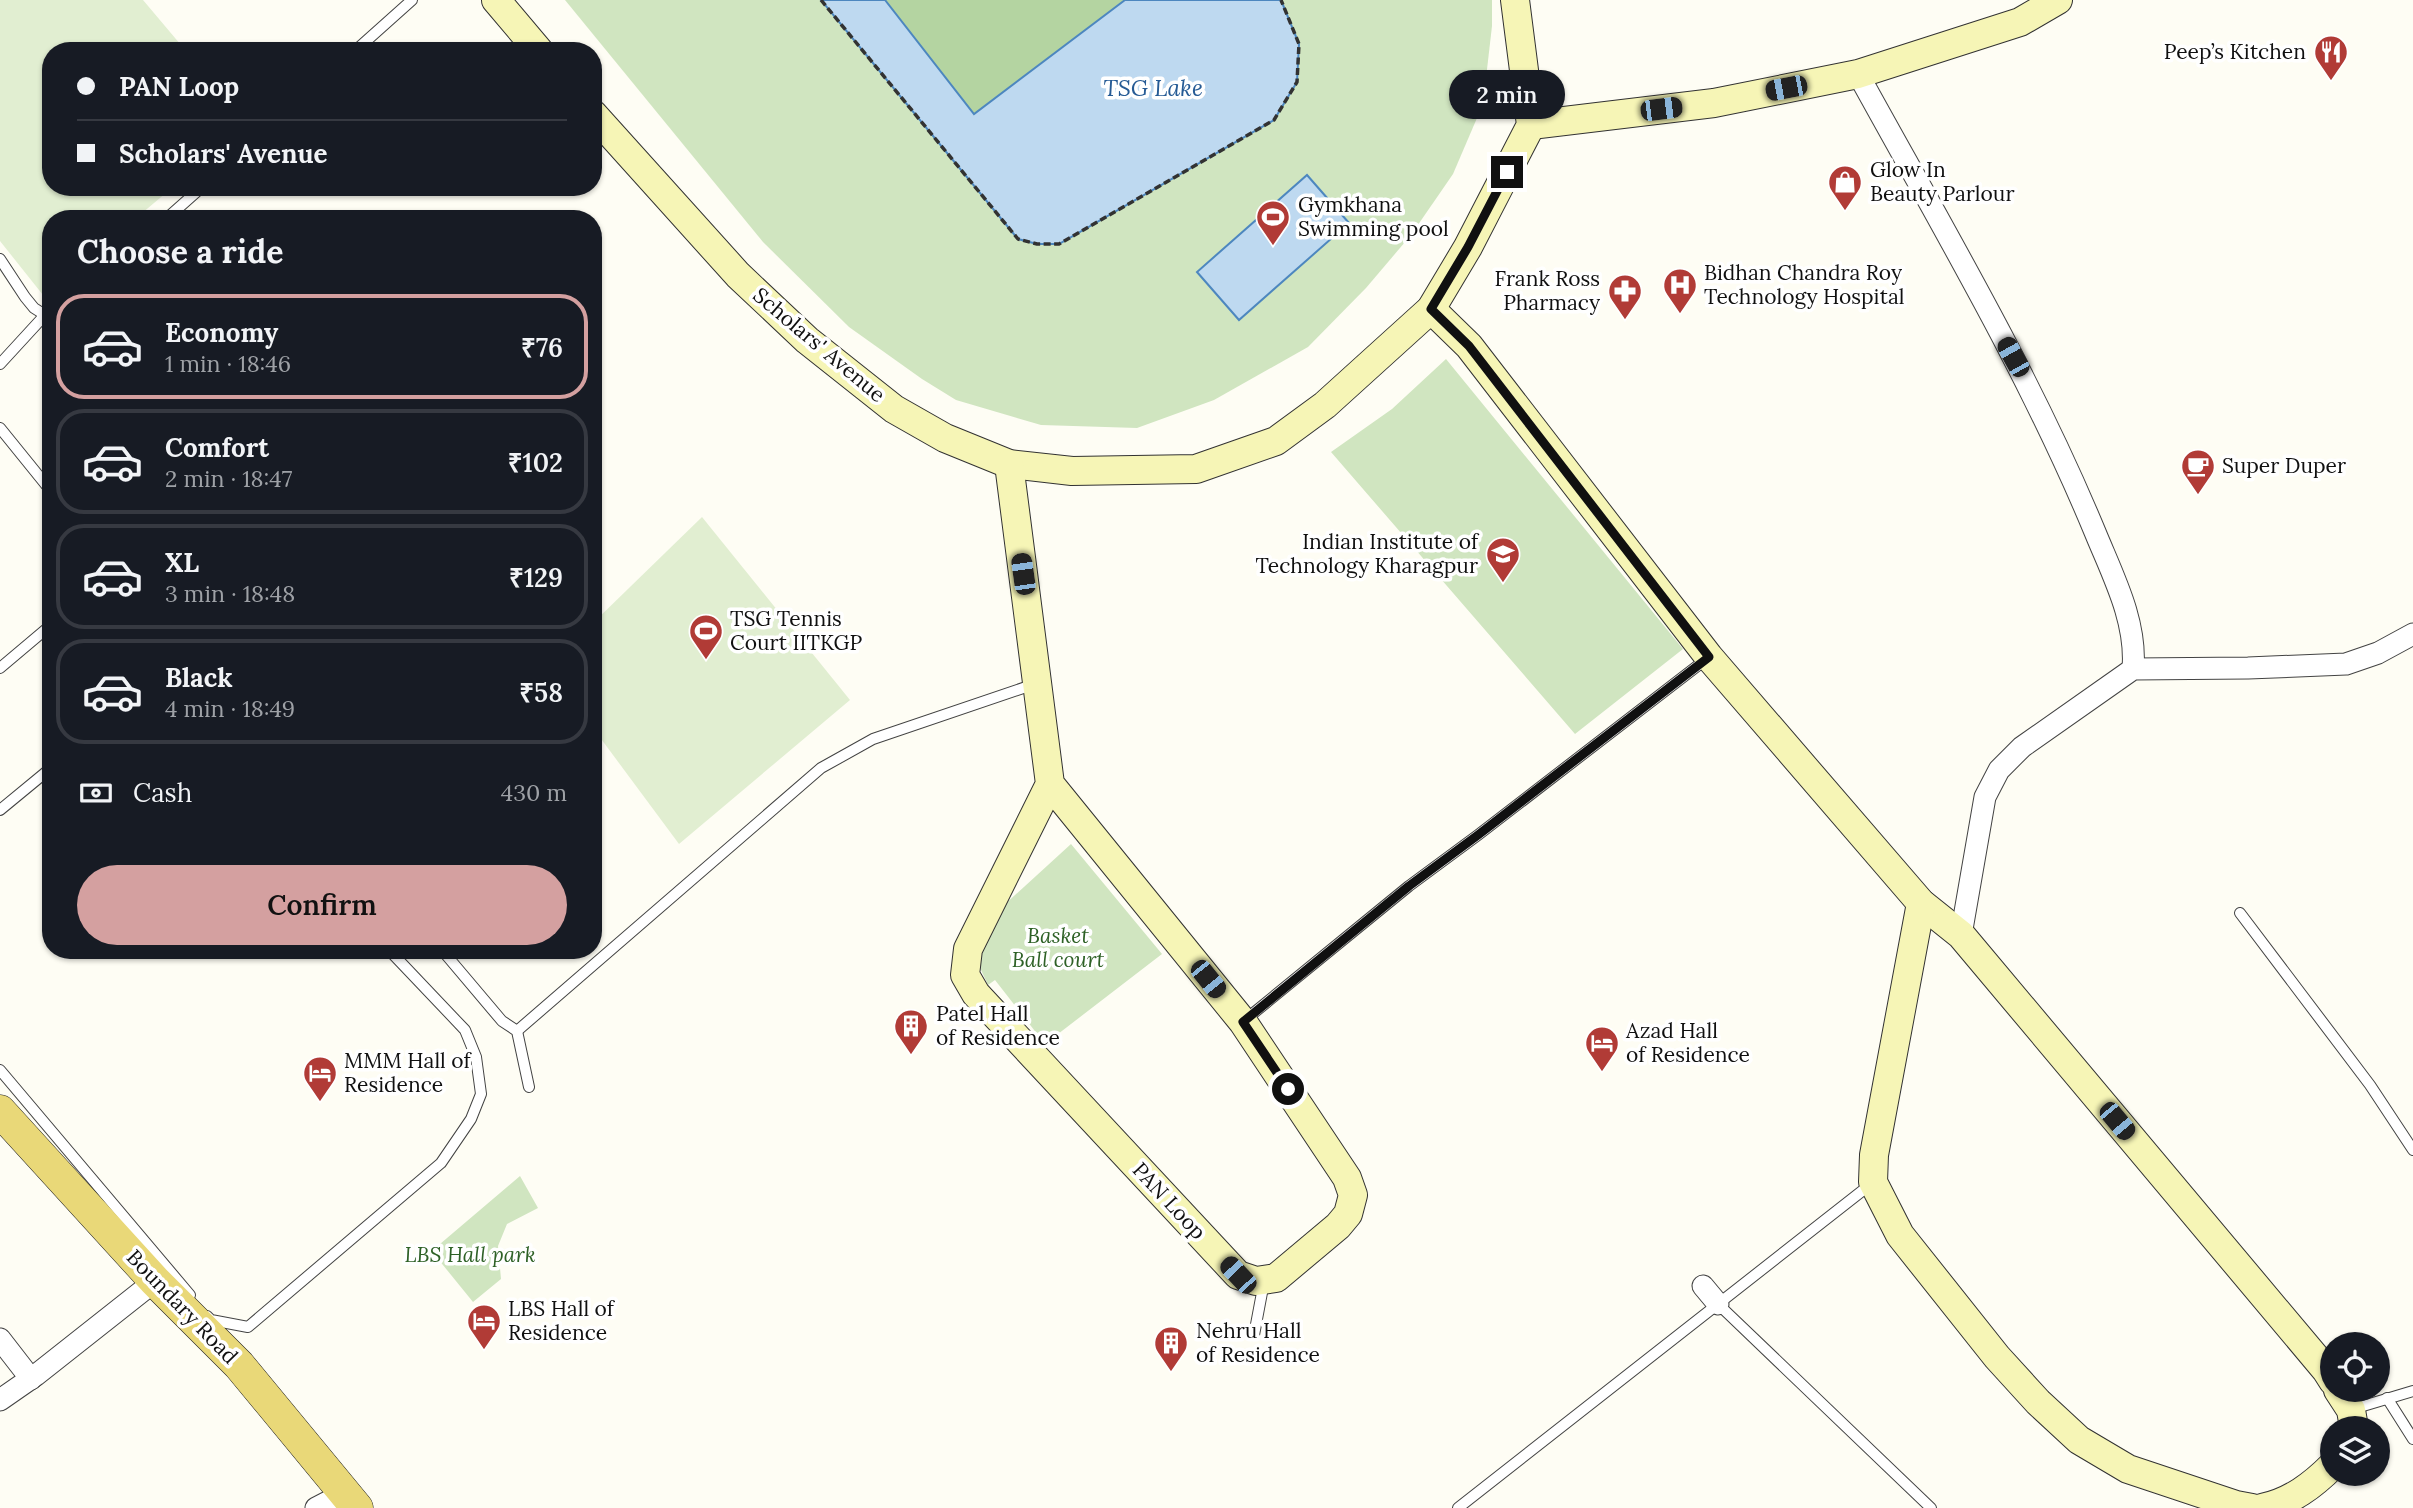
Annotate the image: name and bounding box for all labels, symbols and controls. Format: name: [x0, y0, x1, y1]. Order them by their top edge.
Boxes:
restaurant icon: Peep’s Kitchen: [2312, 33, 2350, 82]
place label: Peep’s Kitchen: [2164, 38, 2306, 65]
text: PAN Loop: [119, 70, 239, 103]
callout: 2 min: [1449, 71, 1565, 120]
water label: TSG Lake: [1103, 73, 1203, 102]
car: [1764, 74, 1809, 102]
text: 2 min: [1477, 80, 1537, 109]
car: [1639, 96, 1684, 122]
text: Scholars' Avenue: [119, 137, 328, 170]
route end: [1491, 156, 1523, 188]
place label: Glow In Beauty Parlour: [1870, 156, 2014, 207]
shop icon: Glow In Beauty Parlour: [1826, 163, 1864, 212]
place label: Gymkhana Swimming pool: [1298, 191, 1449, 242]
sports icon: Gymkhana Swimming pool: [1254, 198, 1292, 247]
text: Choose a ride: [77, 231, 284, 272]
place label: Bidhan Chandra Roy Technology Hospital: [1704, 259, 1905, 310]
place label: Frank Ross Pharmacy: [1495, 265, 1600, 316]
hospital icon: Bidhan Chandra Roy Technology Hospital: [1661, 266, 1699, 315]
pharmacy icon: Frank Ross Pharmacy: [1606, 272, 1644, 321]
street label: Scholars' Avenue: [748, 281, 891, 408]
icon: car: [81, 315, 144, 378]
text: Economy: [165, 316, 278, 349]
text: ₹76: [521, 331, 563, 364]
car: [1994, 334, 2033, 380]
text: 1 min · 18:46: [165, 349, 291, 378]
icon: car: [81, 430, 144, 493]
text: Comfort: [165, 431, 269, 464]
text: ₹102: [508, 446, 563, 479]
cafe icon: Super Duper: [2179, 447, 2217, 496]
place label: Super Duper: [2222, 452, 2346, 479]
text: 2 min · 18:47: [165, 464, 292, 493]
place label: Indian Institute of Technology Kharagpur: [1255, 528, 1480, 579]
school or university icon: Indian Institute of Technology Kharagpur: [1484, 535, 1522, 584]
icon: car: [81, 545, 144, 608]
text: XL: [165, 546, 199, 579]
car: [1010, 552, 1037, 596]
text: ₹129: [509, 561, 563, 594]
text: 3 min · 18:48: [165, 579, 295, 608]
place label: TSG Tennis Court IITKGP: [730, 605, 863, 656]
sports icon: TSG Tennis Court IITKGP: [687, 612, 725, 661]
icon: car: [81, 660, 144, 723]
text: Black: [165, 661, 233, 694]
text: ₹58: [519, 676, 563, 709]
text: 4 min · 18:49: [165, 694, 295, 723]
icon: cash: [77, 774, 115, 812]
text: Cash: [133, 776, 192, 809]
text: 430 m: [501, 778, 567, 807]
button: Confirm: [77, 865, 567, 945]
park label: Basket Ball court: [1012, 922, 1105, 973]
car: [1187, 956, 1230, 1002]
place label: Patel Hall of Residence: [936, 1000, 1060, 1051]
building icon: Patel Hall of Residence: [892, 1007, 930, 1056]
place label: Azad Hall of Residence: [1625, 1017, 1750, 1068]
hotel icon: Azad Hall of Residence: [1583, 1024, 1621, 1073]
place label: MMM Hall of Residence: [344, 1047, 473, 1098]
hotel icon: MMM Hall of Residence: [301, 1054, 339, 1103]
route start: [1272, 1073, 1304, 1105]
car: [2096, 1098, 2139, 1144]
street label: PAN Loop: [1127, 1156, 1212, 1245]
park label: LBS Hall park: [404, 1241, 536, 1268]
street label: Boundary Road: [121, 1244, 244, 1370]
car: [1216, 1252, 1261, 1298]
place label: LBS Hall of Residence: [508, 1295, 616, 1346]
hotel icon: LBS Hall of Residence: [465, 1302, 503, 1351]
place label: Nehru Hall of Residence: [1196, 1317, 1320, 1368]
building icon: Nehru Hall of Residence: [1152, 1324, 1190, 1373]
map controls: [2320, 1332, 2390, 1486]
button: locate: [2320, 1332, 2390, 1402]
button: layers: [2320, 1416, 2390, 1486]

